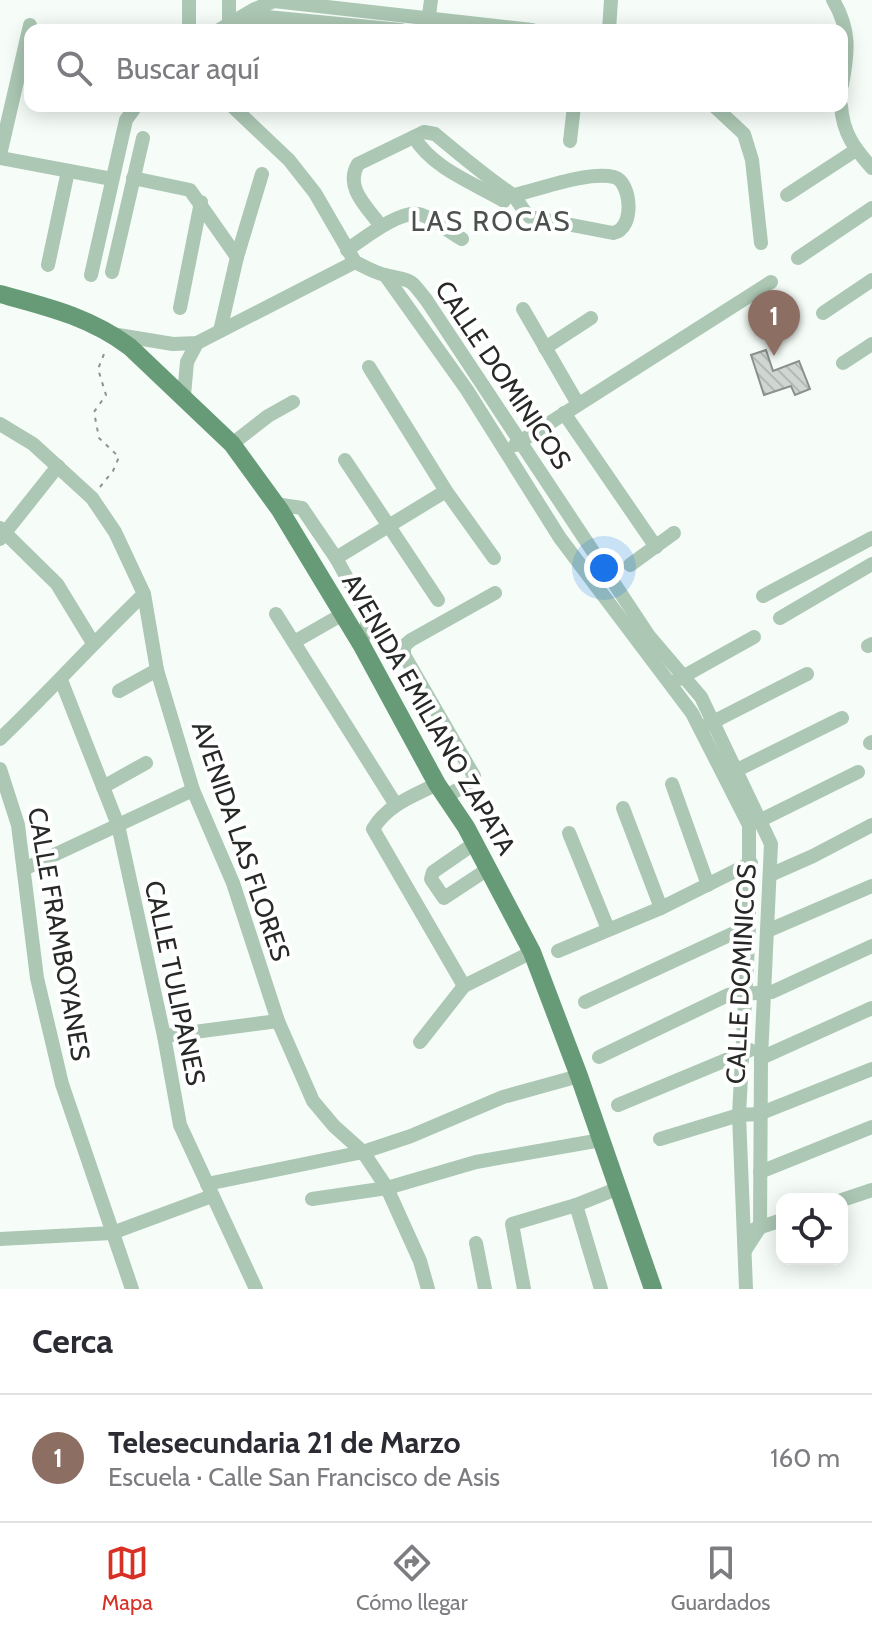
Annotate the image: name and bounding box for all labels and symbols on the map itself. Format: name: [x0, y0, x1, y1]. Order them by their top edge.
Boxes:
district label: LAS ROCAS: [410, 204, 572, 238]
street label: CALLE DOMINICOS: [428, 275, 578, 475]
pin: 1: [748, 290, 800, 356]
your location: [584, 548, 624, 588]
street label: AVENIDA EMILIANO ZAPATA: [335, 568, 523, 860]
street label: AVENIDA LAS FLORES: [185, 717, 297, 965]
street label: CALLE FRAMBOYANES: [21, 805, 97, 1063]
street label: CALLE DOMINICOS: [719, 863, 763, 1085]
street label: CALLE TULIPANES: [138, 878, 212, 1088]

